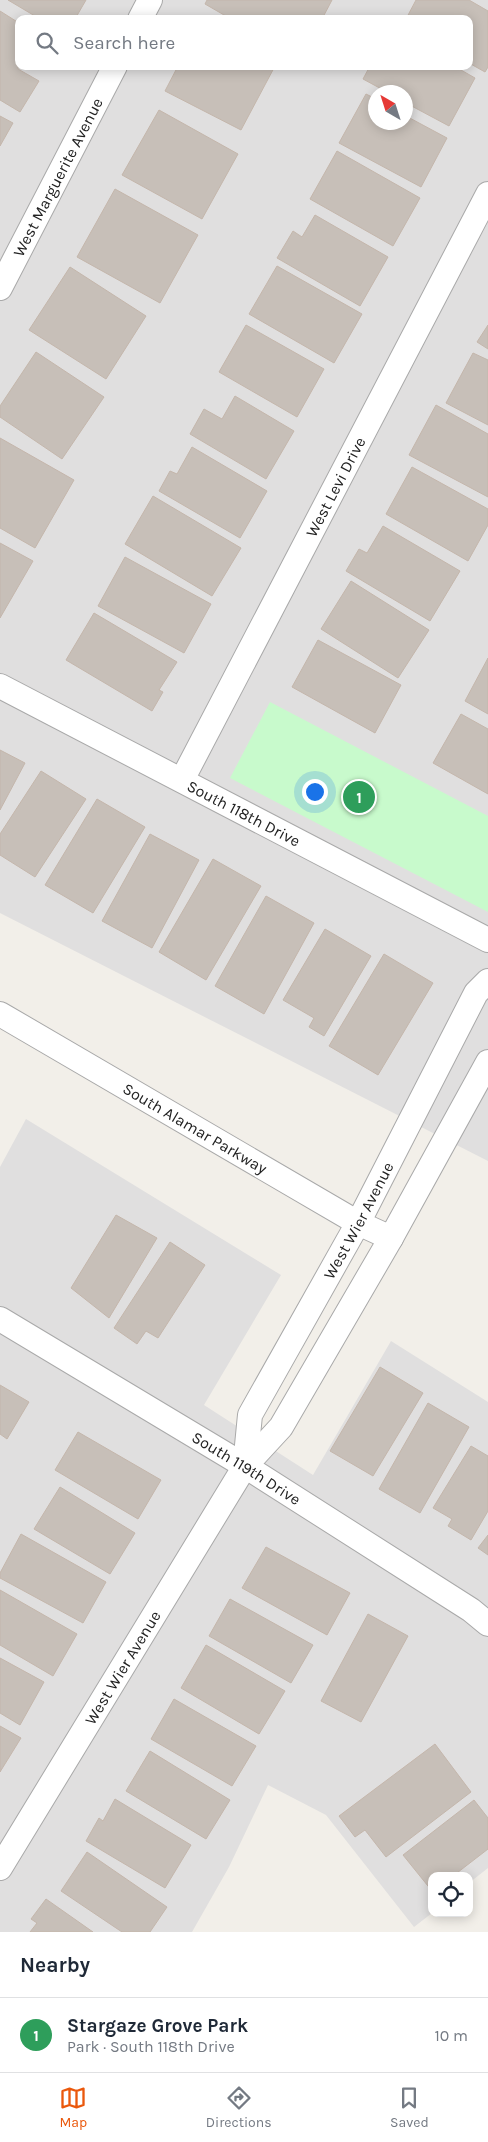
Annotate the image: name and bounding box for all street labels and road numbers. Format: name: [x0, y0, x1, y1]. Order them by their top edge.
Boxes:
street label: West Marguerite Avenue: [8, 94, 107, 260]
street label: West Levi Drive: [301, 433, 369, 540]
street label: South 118th Drive: [184, 776, 304, 850]
street label: South Alamar Parkway: [120, 1078, 271, 1178]
street label: West Wier Avenue: [319, 1159, 397, 1282]
street label: South 119th Drive: [189, 1427, 304, 1509]
street label: West Wier Avenue: [80, 1607, 164, 1728]

